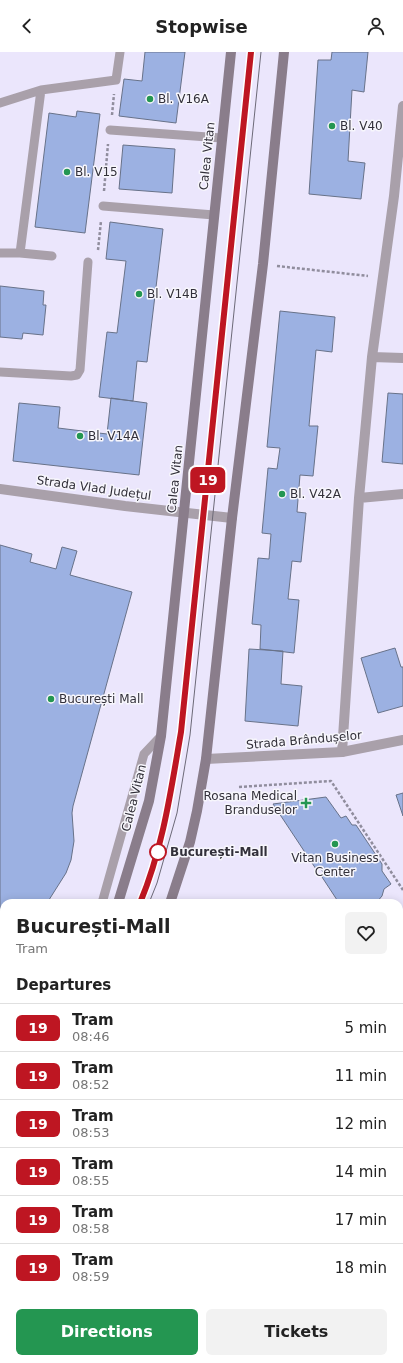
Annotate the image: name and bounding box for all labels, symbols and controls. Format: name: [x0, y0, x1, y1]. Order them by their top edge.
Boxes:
icon: back: [16, 15, 38, 37]
icon: person: [365, 15, 387, 37]
text: Stopwise: [155, 16, 248, 37]
place label: Bl. V16A: [158, 92, 210, 106]
marker: Bl. V16A: [145, 94, 155, 104]
place label: Bl. V40: [340, 119, 383, 133]
street label: Calea Vitan: [196, 121, 218, 191]
marker: Bl. V40: [327, 121, 337, 131]
place label: Bl. V15: [75, 165, 118, 179]
marker: Bl. V15: [62, 167, 72, 177]
place label: Bl. V14B: [147, 287, 198, 301]
marker: Bl. V14B: [134, 289, 144, 299]
place label: Bl. V14A: [88, 429, 140, 443]
marker: Bl. V14A: [75, 431, 85, 441]
street label: Calea Vitan: [164, 444, 186, 514]
line badge: 19: [190, 467, 226, 493]
text: 19: [198, 472, 218, 488]
street label: Strada Vlad Județul: [36, 473, 152, 503]
place label: Bl. V42A: [290, 487, 342, 501]
marker: Bl. V42A: [277, 489, 287, 499]
place label: București Mall: [59, 692, 144, 706]
marker: București Mall: [46, 694, 56, 704]
street label: Strada Brândușelor: [246, 728, 362, 752]
street label: Calea Vitan: [119, 763, 149, 833]
place label: Rosana Medical Branduselor: [204, 789, 297, 817]
marker: Rosana Medical Branduselor: [300, 797, 312, 809]
marker: Vitan Business Center: [330, 839, 340, 849]
marker: București-Mall: [149, 843, 167, 861]
place label: București-Mall: [170, 845, 268, 859]
place label: Vitan Business Center: [291, 851, 379, 879]
button: heart: [345, 912, 387, 954]
text: București-Mall: [16, 915, 171, 937]
text: Tram: [16, 941, 48, 956]
text: Departures: [16, 976, 111, 994]
text: Tram: [72, 1011, 114, 1029]
text: 5 min: [344, 1019, 387, 1037]
text: 19: [28, 1020, 48, 1036]
text: 08:46: [72, 1029, 109, 1044]
text: Tram: [72, 1059, 114, 1077]
text: 11 min: [335, 1067, 387, 1085]
text: 19: [28, 1068, 48, 1084]
text: 08:52: [72, 1077, 109, 1092]
text: Tram: [72, 1107, 114, 1125]
text: 12 min: [335, 1115, 387, 1133]
text: 19: [28, 1116, 48, 1132]
text: 08:53: [72, 1125, 109, 1140]
text: Tram: [72, 1155, 114, 1173]
text: 14 min: [335, 1163, 387, 1181]
text: 19: [28, 1164, 48, 1180]
text: 08:55: [72, 1173, 109, 1188]
text: Tram: [72, 1203, 114, 1221]
text: 17 min: [335, 1211, 387, 1229]
text: 19: [28, 1212, 48, 1228]
text: 08:58: [72, 1221, 109, 1236]
text: Tram: [72, 1251, 114, 1269]
text: 18 min: [335, 1259, 387, 1277]
text: 19: [28, 1260, 48, 1276]
text: 08:59: [72, 1269, 109, 1284]
button: Directions: [16, 1309, 198, 1355]
button: Tickets: [206, 1309, 387, 1355]

